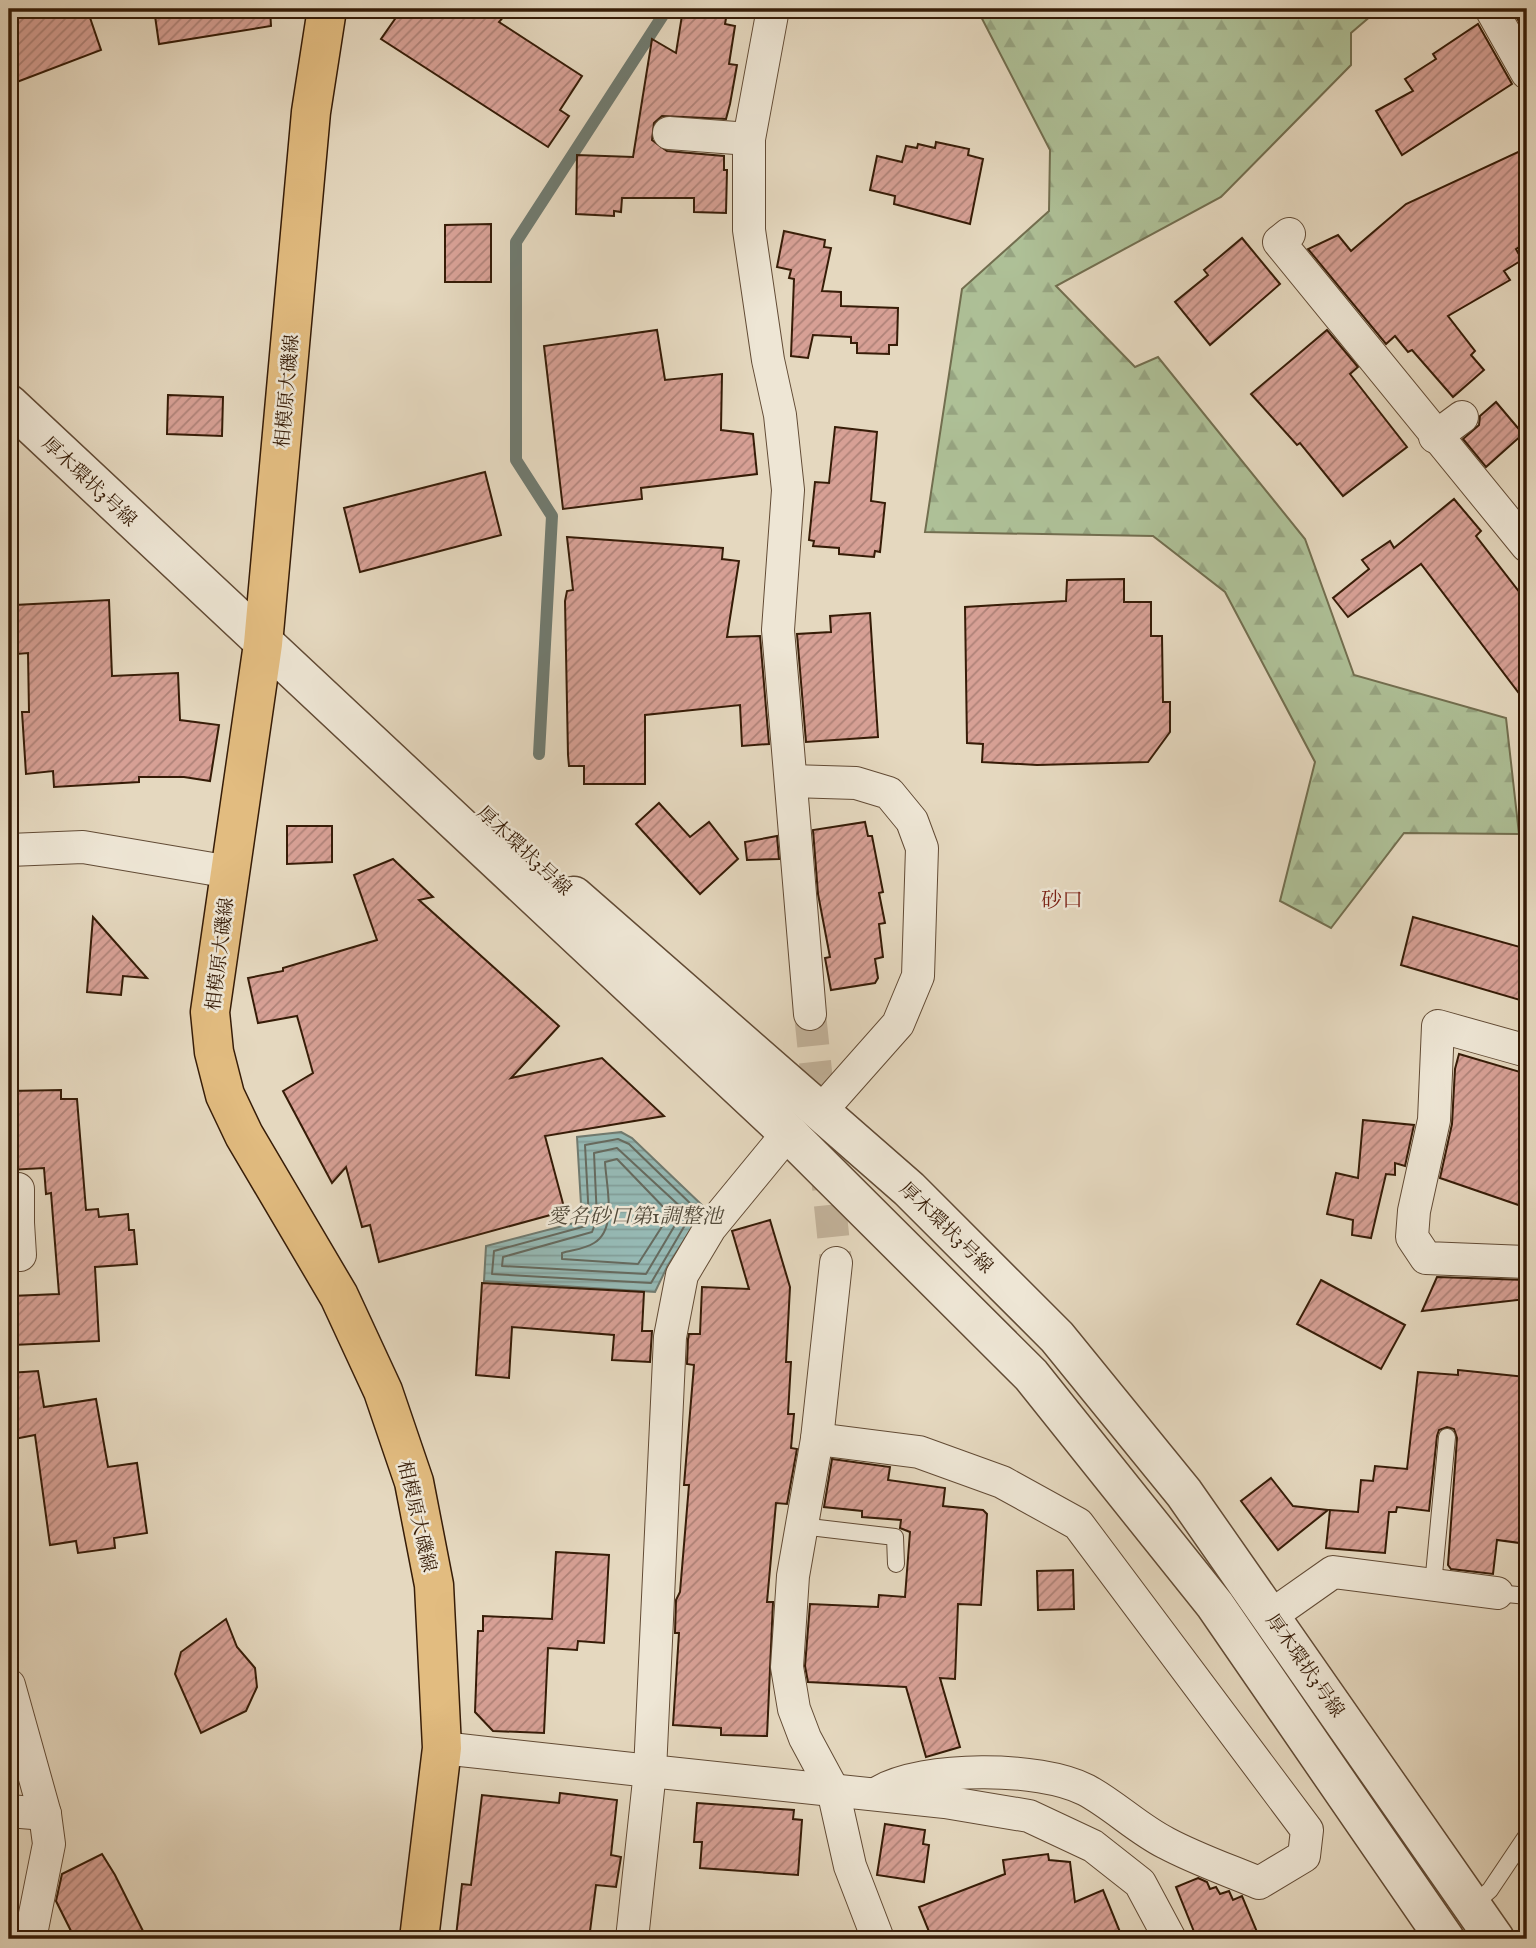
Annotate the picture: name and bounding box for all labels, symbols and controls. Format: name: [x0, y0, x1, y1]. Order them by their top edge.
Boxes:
street label: 相模原大磯線: [271, 333, 305, 449]
street label: 厚木環状3号線: [36, 432, 141, 533]
street label: 厚木環状3号線: [471, 801, 576, 902]
district label: 砂口: [1041, 888, 1083, 915]
street label: 相模原大磯線: [202, 896, 240, 1012]
street label: 厚木環状3号線: [894, 1178, 998, 1279]
water label: 愛名砂口第1調整池: [547, 1204, 725, 1231]
street label: 相模原大磯線: [392, 1458, 441, 1575]
street label: 厚木環状3号線: [1260, 1610, 1349, 1723]

